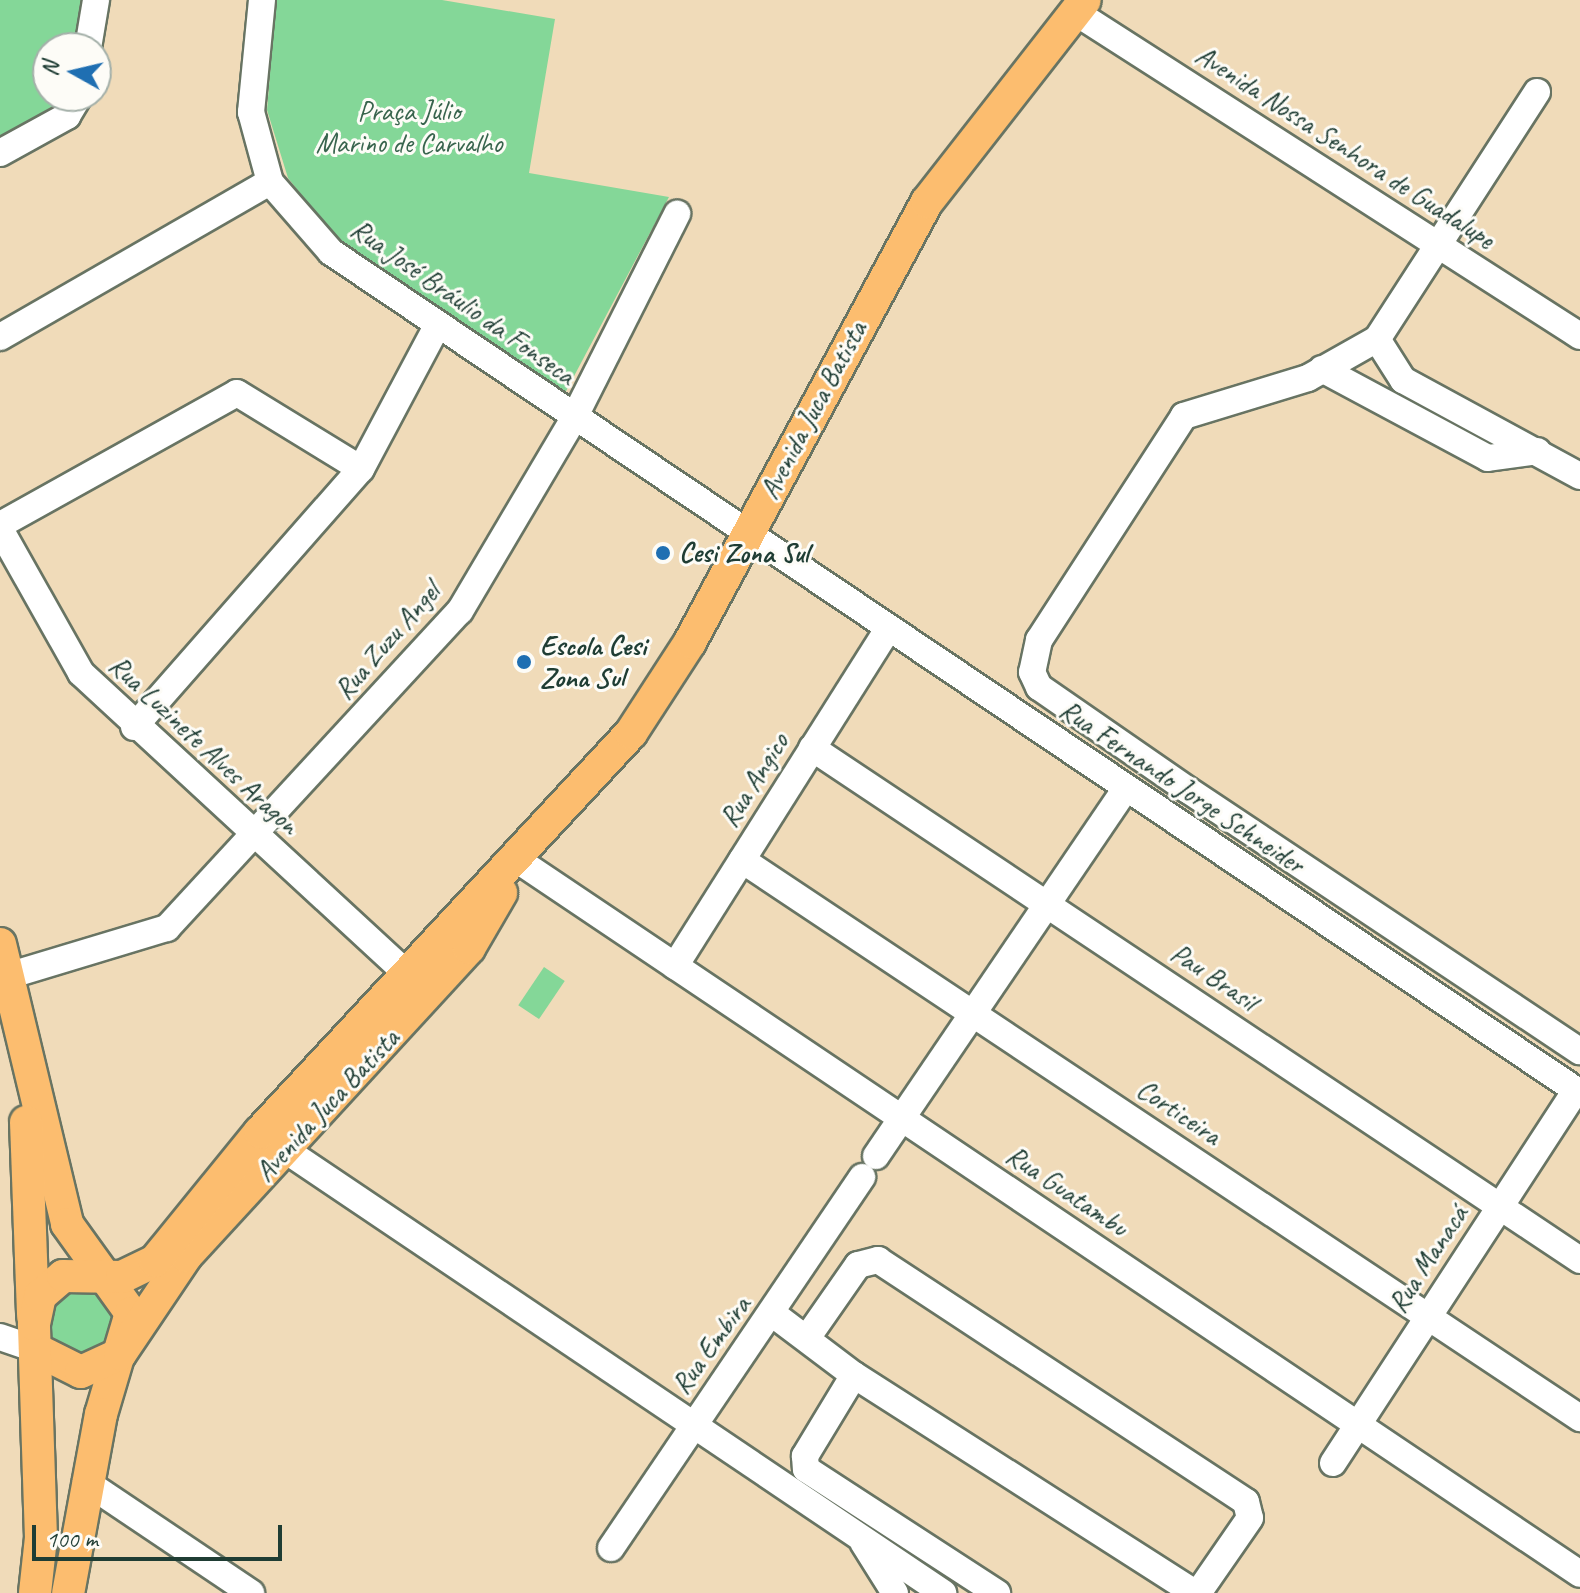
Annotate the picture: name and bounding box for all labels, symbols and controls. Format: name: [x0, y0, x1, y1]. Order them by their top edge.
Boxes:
north arrow: [32, 32, 112, 112]
street label: Avenida Nossa Senhora de Guadalupe: [1190, 38, 1500, 256]
text: N: [35, 60, 65, 78]
park label: Praça Júlio Marino de Carvalho: [315, 94, 503, 160]
street label: Rua José Bráulio da Fonseca: [345, 212, 581, 392]
street label: Avenida Juca Batista: [752, 315, 874, 505]
place label: Cesi Zona Sul: [679, 536, 808, 570]
marker: Cesi Zona Sul: [654, 544, 672, 562]
street label: Rua Zuzu Angel: [327, 576, 447, 706]
place label: Escola Cesi Zona Sul: [540, 629, 646, 695]
street label: Rua Luzinete Alves Aragon: [102, 648, 306, 842]
marker: Escola Cesi Zona Sul: [515, 653, 533, 671]
street label: Rua Fernando Jorge Schneider: [1054, 693, 1310, 881]
street label: Rua Angico: [712, 727, 796, 833]
street label: Pau Brasil: [1164, 936, 1264, 1018]
street label: Avenida Juca Batista: [247, 1021, 407, 1189]
street label: Corticeira: [1131, 1072, 1227, 1152]
street label: Rua Guatambu: [1000, 1138, 1134, 1244]
street label: Rua Manacá: [1381, 1199, 1475, 1319]
street label: Rua Embira: [665, 1290, 757, 1400]
scale bar: [36, 1509, 286, 1559]
text: 100 m: [46, 1524, 98, 1554]

